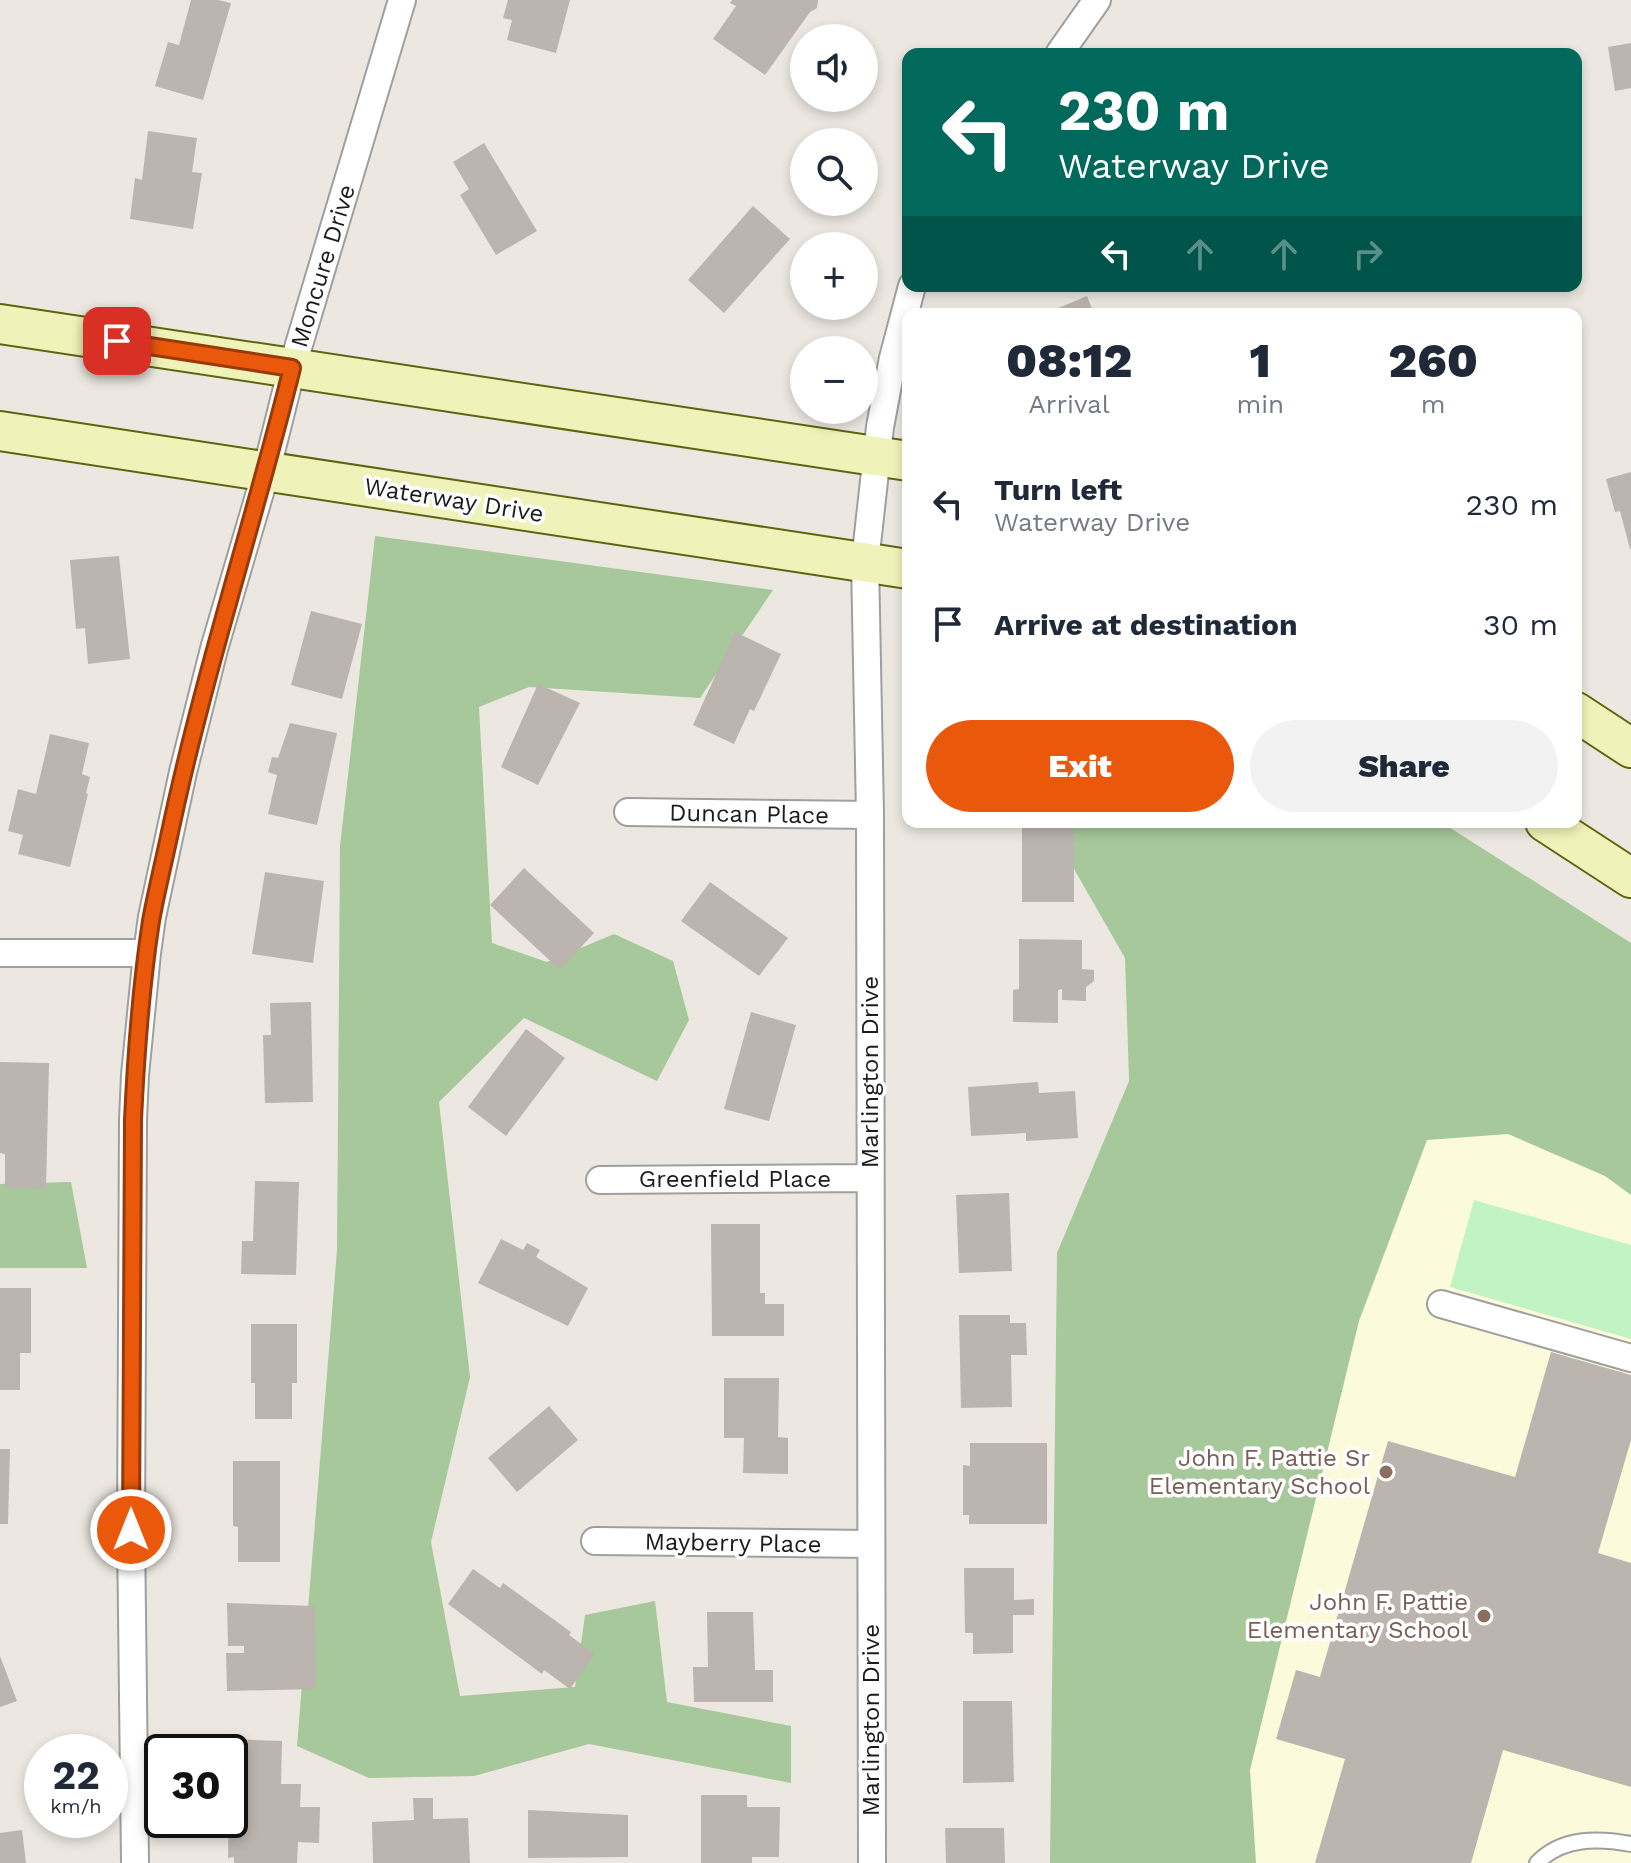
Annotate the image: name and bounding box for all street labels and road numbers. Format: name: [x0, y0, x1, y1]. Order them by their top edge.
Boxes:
street label: Moncure Drive: [285, 181, 361, 351]
street label: Waterway Drive: [362, 472, 546, 528]
street label: Duncan Place: [669, 799, 829, 829]
street label: Marlington Drive: [856, 976, 884, 1168]
street label: Greenfield Place: [639, 1165, 831, 1193]
street label: Mayberry Place: [644, 1527, 822, 1559]
street label: Marlington Drive: [857, 1624, 885, 1816]

